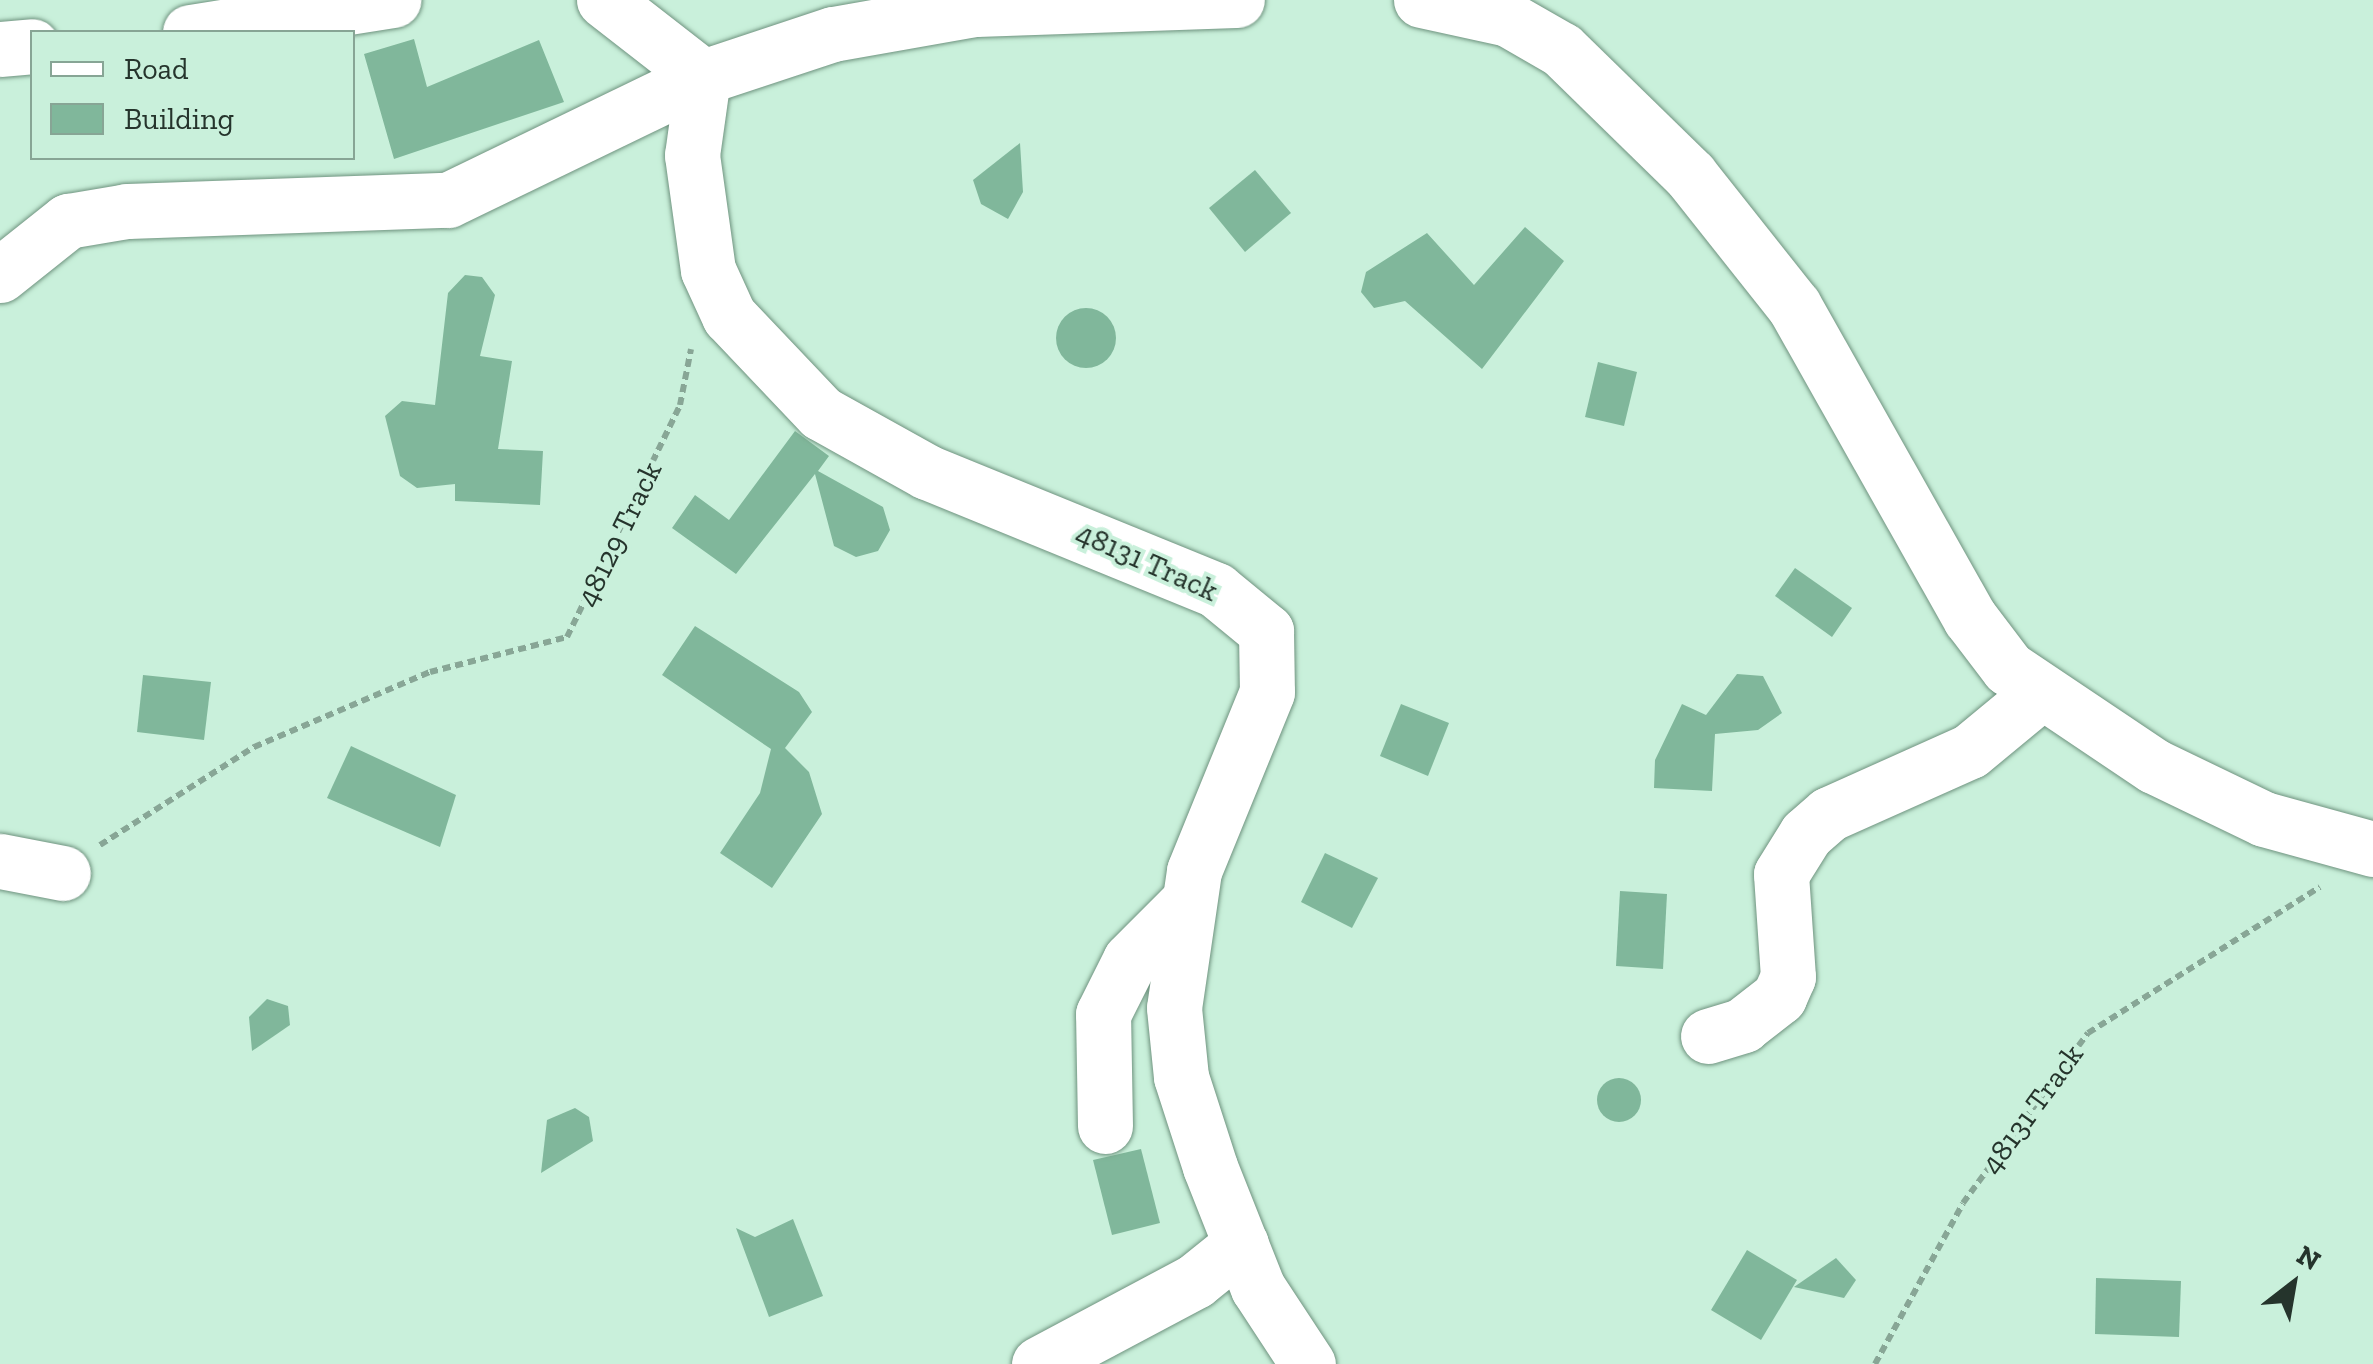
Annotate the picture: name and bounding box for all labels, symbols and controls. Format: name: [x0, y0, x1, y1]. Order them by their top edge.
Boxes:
legend: [30, 30, 355, 160]
text: Road: [124, 51, 189, 87]
text: Building: [124, 101, 234, 137]
street label: 48129 Track: [568, 456, 670, 612]
street label: 48131 Track: [1070, 515, 1224, 609]
street label: 48131 Track: [1973, 1037, 2091, 1181]
north arrow: [2243, 1234, 2343, 1334]
text: N: [2291, 1238, 2326, 1277]

